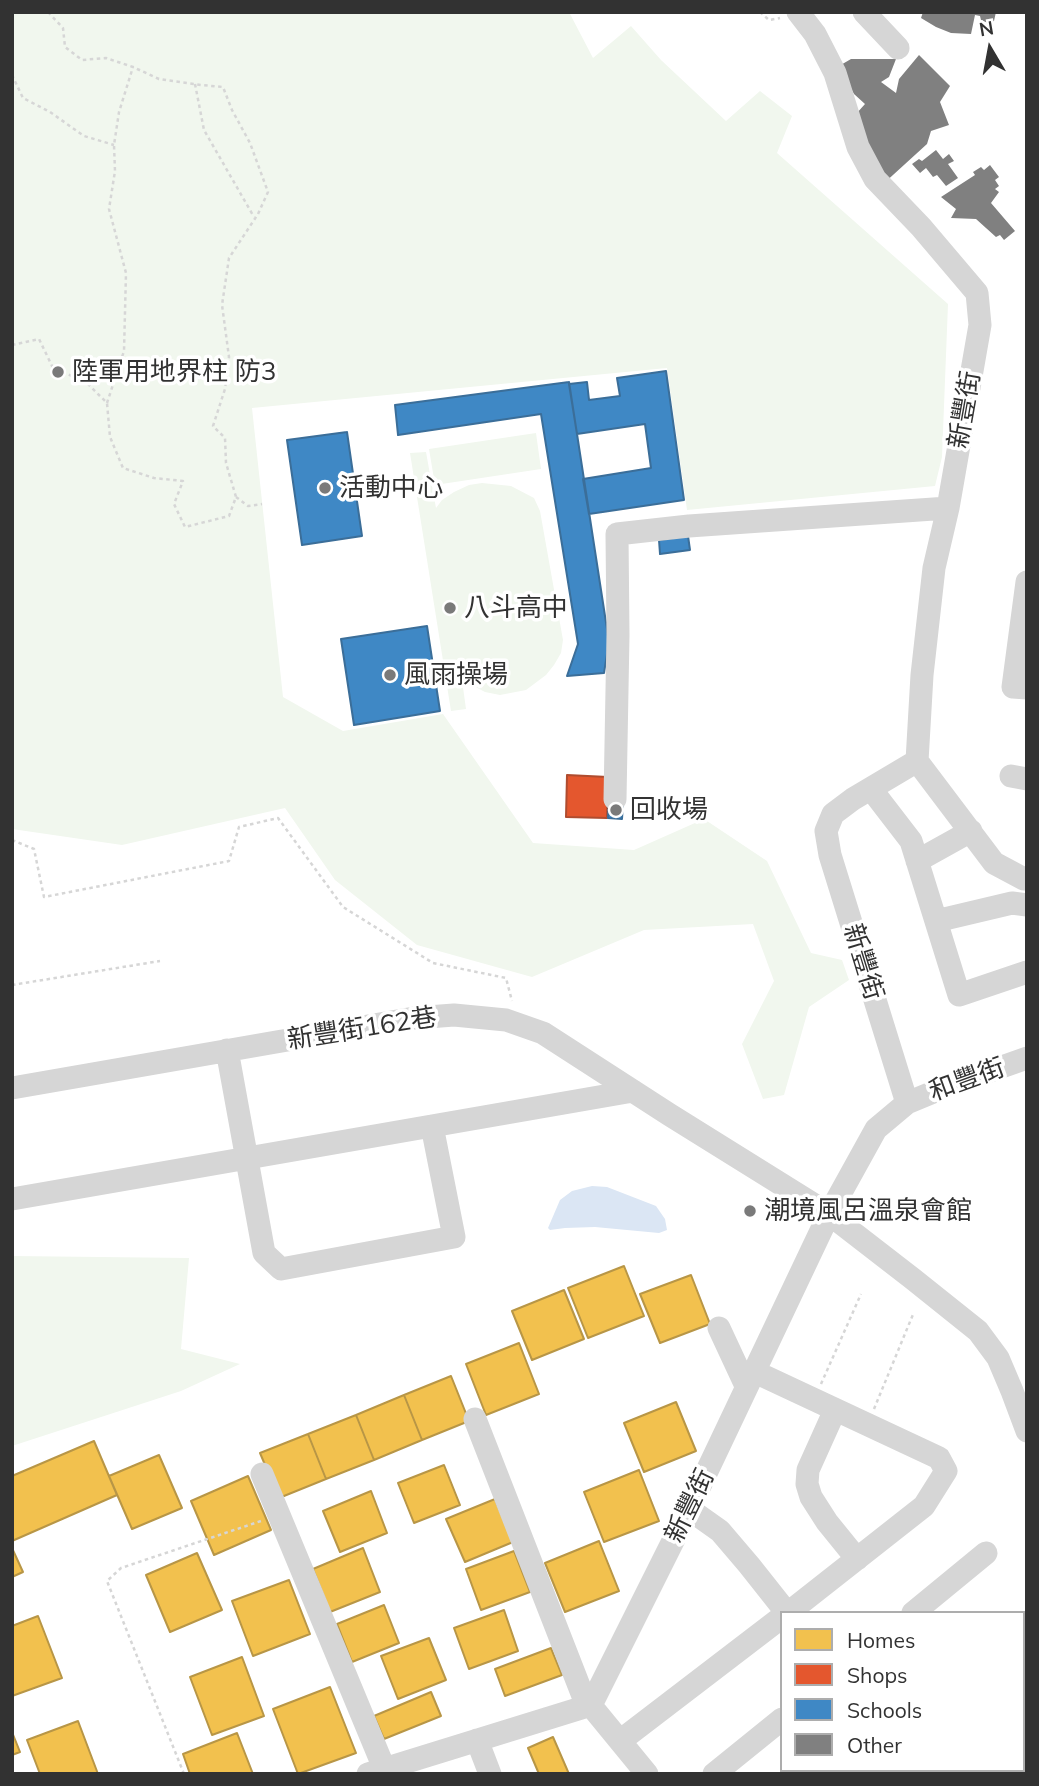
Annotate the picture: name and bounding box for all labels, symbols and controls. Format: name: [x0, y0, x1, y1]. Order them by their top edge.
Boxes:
north arrow: [955, 14, 1025, 84]
text: N: [977, 15, 996, 41]
place label: 陸軍用地界柱 防3: [72, 356, 276, 388]
marker: 陸軍用地界柱 防3: [50, 364, 66, 380]
street label: 新豐街: [943, 369, 987, 451]
place label: 活動中心: [339, 472, 443, 504]
marker: 活動中心: [317, 480, 333, 496]
place label: 八斗高中: [464, 592, 568, 624]
marker: 八斗高中: [442, 600, 458, 616]
place label: 風雨操場: [404, 659, 508, 691]
marker: 風雨操場: [382, 667, 398, 683]
place label: 回收場: [630, 794, 708, 826]
marker: 回收場: [608, 802, 624, 818]
street label: 新豐街: [837, 920, 889, 1004]
street label: 新豐街162巷: [285, 1002, 439, 1056]
street label: 和豐街: [925, 1052, 1009, 1108]
place label: 潮境風呂溫泉會館: [764, 1195, 972, 1227]
marker: 潮境風呂溫泉會館: [742, 1203, 758, 1219]
street label: 新豐街: [659, 1464, 721, 1548]
legend: [780, 1611, 1025, 1772]
text: Homes: [847, 1627, 915, 1653]
text: Shops: [847, 1662, 907, 1688]
text: Schools: [847, 1697, 922, 1723]
text: Other: [847, 1732, 902, 1758]

